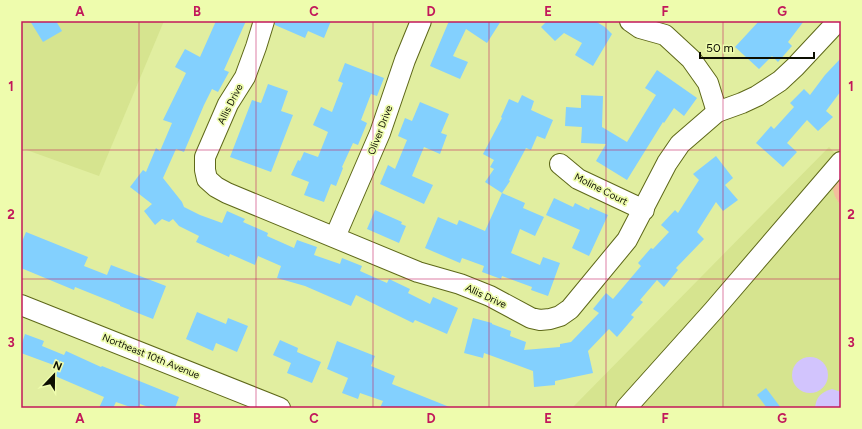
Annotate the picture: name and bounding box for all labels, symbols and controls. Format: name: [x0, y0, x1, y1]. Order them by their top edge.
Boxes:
text: A: [75, 4, 85, 19]
text: B: [193, 4, 201, 19]
text: C: [309, 4, 319, 19]
text: D: [426, 4, 436, 19]
text: E: [544, 4, 552, 19]
text: F: [661, 4, 669, 19]
text: G: [777, 4, 787, 19]
scale bar: [700, 34, 814, 60]
text: 50 m: [706, 41, 734, 55]
text: 1: [8, 79, 14, 94]
text: 1: [848, 79, 854, 94]
street label: Allis Drive: [214, 81, 246, 126]
street label: Oliver Drive: [365, 103, 396, 157]
street label: Moline Court: [572, 170, 630, 208]
text: 2: [7, 207, 15, 222]
text: 2: [847, 207, 855, 222]
street label: Allis Drive: [463, 281, 509, 311]
street label: Northeast 10th Avenue: [100, 331, 202, 382]
text: 3: [7, 335, 15, 350]
text: 3: [847, 335, 855, 350]
north arrow: [34, 355, 74, 395]
text: N: [51, 359, 64, 374]
text: A: [75, 411, 85, 426]
text: B: [193, 411, 201, 426]
text: C: [309, 411, 319, 426]
text: D: [426, 411, 436, 426]
text: E: [544, 411, 552, 426]
text: F: [661, 411, 669, 426]
text: G: [777, 411, 787, 426]

